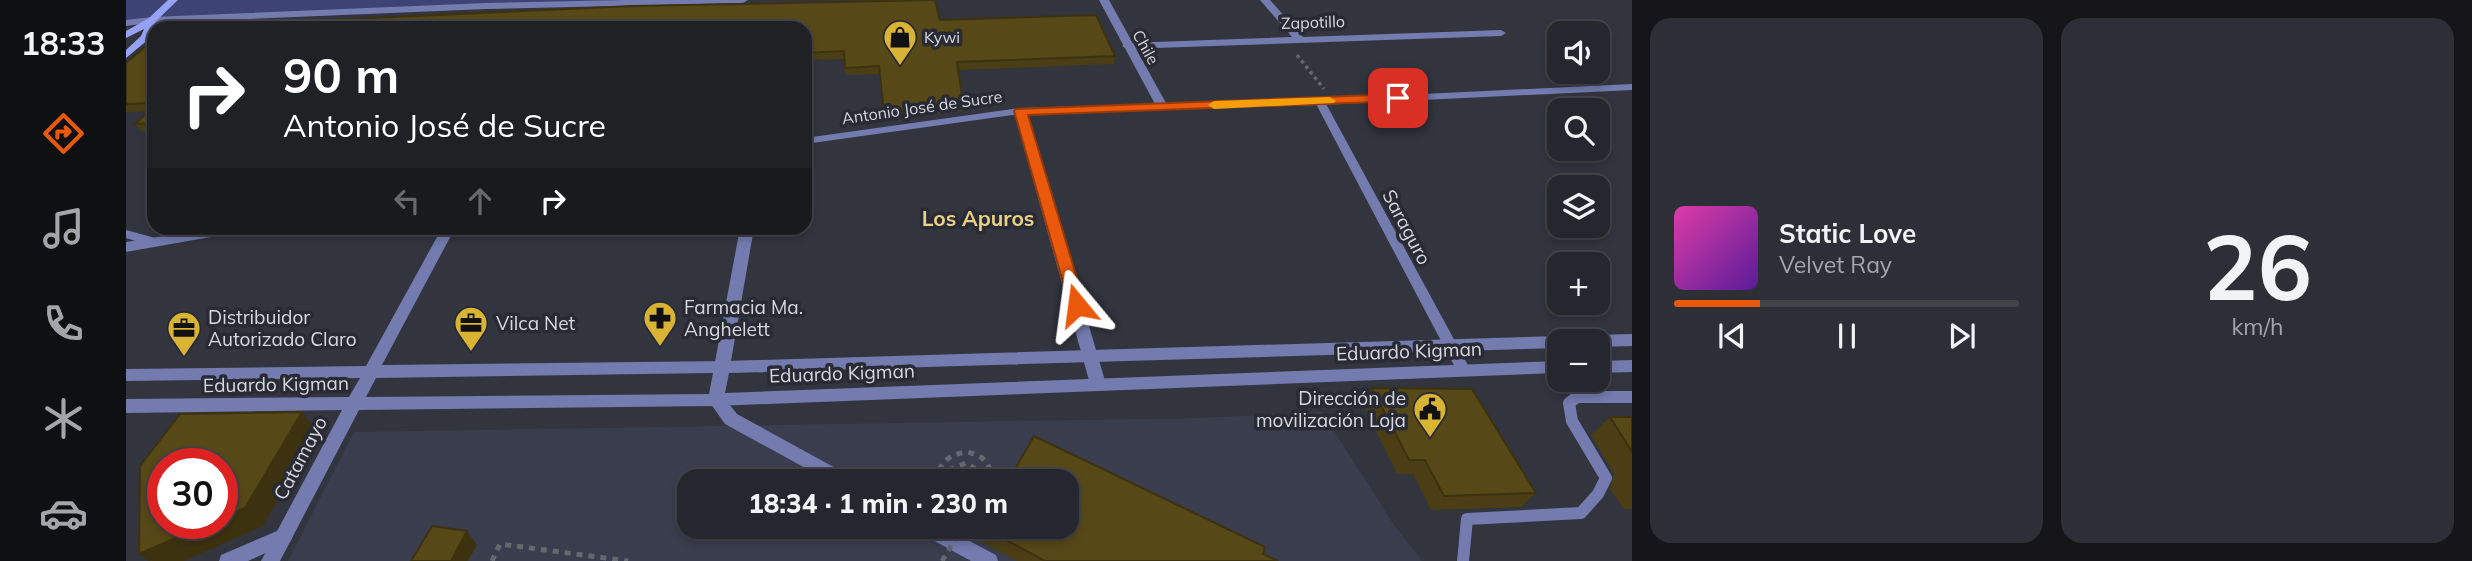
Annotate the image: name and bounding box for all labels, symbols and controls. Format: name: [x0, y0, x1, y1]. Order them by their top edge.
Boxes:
street label: Zapotillo: [1281, 11, 1345, 33]
shop icon: Kywi: [881, 18, 919, 67]
map controls: [1547, 21, 1610, 392]
button: sound: [1547, 21, 1610, 84]
text: 18:33: [21, 23, 105, 63]
street label: Chile: [1128, 26, 1164, 68]
place label: Kywi: [924, 27, 960, 47]
text: 90 m: [283, 44, 399, 105]
icon: right: [168, 49, 259, 140]
pin: [1368, 68, 1428, 128]
icon: arrive: [1379, 79, 1417, 117]
street label: Antonio José de Sucre: [841, 86, 1003, 128]
button: search: [1547, 98, 1610, 161]
text: Antonio José de Sucre: [283, 105, 606, 145]
icon: directions: [39, 109, 88, 158]
button: layers: [1547, 175, 1610, 238]
icon: left: [388, 182, 426, 220]
icon: ahead: [461, 182, 499, 220]
icon: right: [534, 182, 572, 220]
street label: Saraguro: [1377, 185, 1437, 269]
icon: music: [39, 204, 88, 253]
district label: Los Apuros: [922, 205, 1034, 231]
text: 26: [2203, 209, 2312, 323]
text: Static Love: [1779, 217, 1916, 250]
text: Velvet Ray: [1779, 250, 1892, 279]
button: +: [1547, 252, 1610, 315]
position arrow: [1040, 268, 1114, 342]
place label: Farmacia Ma. Anghelett: [684, 295, 803, 341]
icon: phone: [39, 299, 88, 348]
pharmacy icon: Farmacia Ma. Anghelett: [641, 299, 679, 348]
office icon: Vilca Net: [452, 304, 490, 353]
place label: Distribuidor Autorizado Claro: [208, 305, 357, 351]
office icon: Distribuidor Autorizado Claro: [165, 309, 203, 358]
place label: Vilca Net: [496, 311, 576, 335]
text: km/h: [2231, 312, 2284, 341]
icon: previous: [1713, 317, 1751, 355]
icon: pause: [1828, 317, 1866, 355]
icon: next: [1943, 317, 1981, 355]
button: −: [1547, 329, 1610, 392]
street label: Eduardo Kigman: [1336, 336, 1482, 366]
street label: Eduardo Kigman: [769, 358, 915, 388]
street label: Eduardo Kigman: [203, 371, 349, 397]
place label: Dirección de movilización Loja: [1256, 386, 1406, 432]
public building icon: Dirección de movilización Loja: [1411, 390, 1449, 439]
icon: climate: [39, 394, 88, 443]
street label: Catamayo: [268, 412, 332, 504]
speed limit sign: 30: [147, 448, 238, 539]
text: 18:34 · 1 min · 230 m: [748, 487, 1008, 520]
icon: car: [39, 489, 88, 538]

